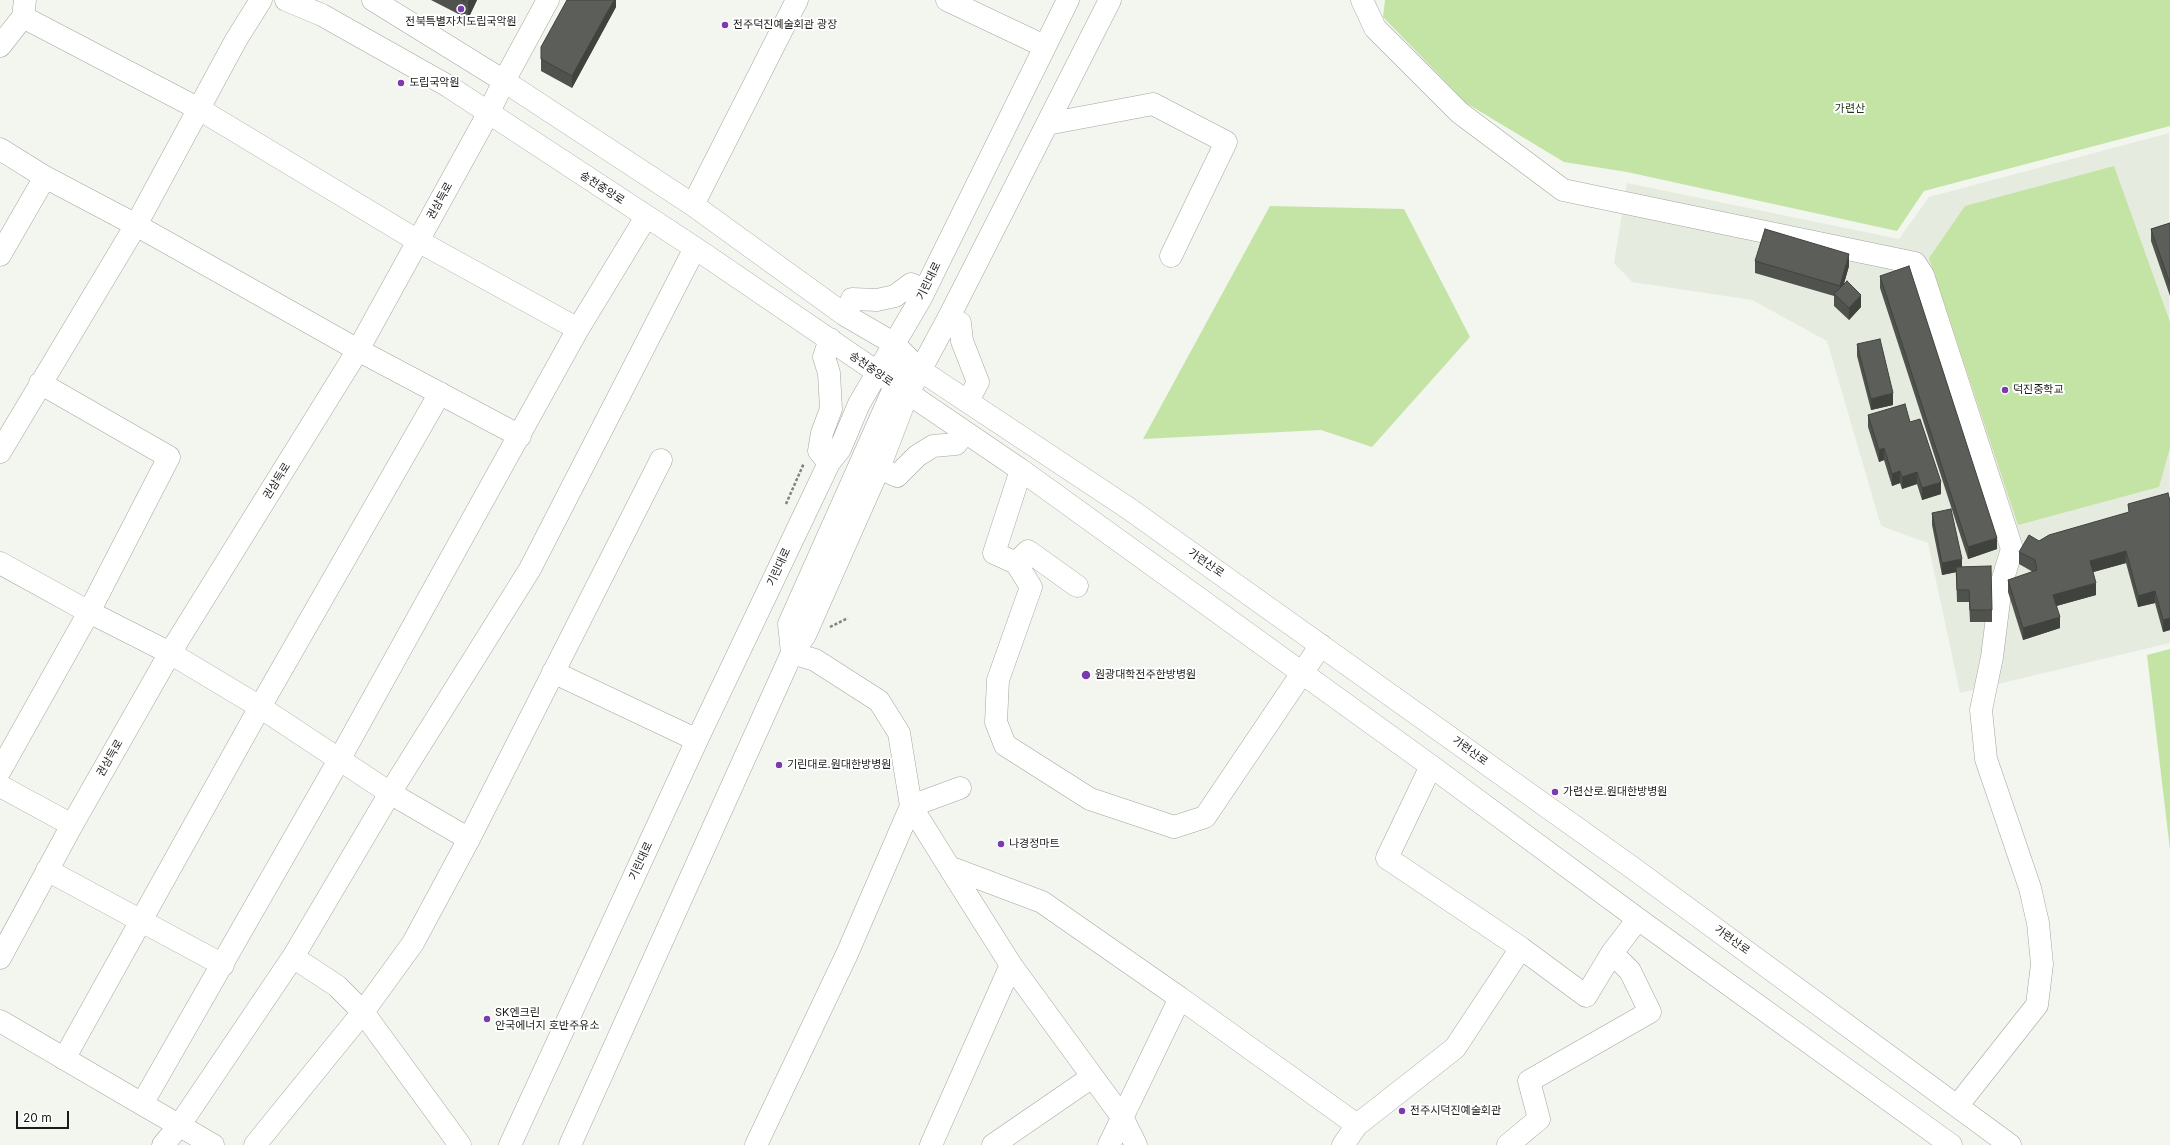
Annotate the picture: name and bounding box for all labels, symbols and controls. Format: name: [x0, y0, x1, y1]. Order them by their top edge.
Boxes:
marker: 전북특별자치도립국악원: [456, 4, 466, 14]
place label: 전북특별자치도립국악원: [405, 15, 517, 29]
place label: 전주덕진예술회관 광장: [733, 18, 837, 32]
marker: 전주덕진예술회관 광장: [720, 20, 730, 30]
place label: 도립국악원: [409, 76, 460, 90]
marker: 도립국악원: [396, 78, 406, 88]
park label: 가련산: [1835, 102, 1865, 116]
street label: 송천중앙로: [577, 169, 627, 207]
street label: 권삼득로: [424, 180, 456, 222]
street label: 기린대로: [914, 260, 944, 302]
street label: 송천중앙로: [846, 349, 896, 389]
place label: 덕진중학교: [2013, 383, 2064, 397]
marker: 덕진중학교: [2000, 385, 2010, 395]
street label: 권삼득로: [261, 460, 293, 502]
street label: 기린대로: [764, 546, 794, 588]
street label: 가련산로: [1186, 546, 1226, 580]
place label: 원광대학전주한방병원: [1095, 668, 1196, 682]
marker: 원광대학전주한방병원: [1080, 669, 1092, 681]
street label: 가련산로: [1450, 734, 1490, 768]
street label: 권삼득로: [94, 737, 126, 779]
place label: 기린대로.원대한방병원: [787, 758, 891, 772]
marker: 기린대로.원대한방병원: [774, 760, 784, 770]
place label: 가련산로.원대한방병원: [1563, 785, 1667, 799]
marker: 가련산로.원대한방병원: [1550, 787, 1560, 797]
place label: 나경정마트: [1009, 837, 1060, 851]
marker: 나경정마트: [996, 839, 1006, 849]
street label: 기린대로: [626, 840, 656, 882]
street label: 가련산로: [1712, 923, 1752, 957]
place label: SK엔크린 안국에너지 호반주유소: [495, 1006, 599, 1032]
marker: SK엔크린 안국에너지 호반주유소: [482, 1014, 492, 1024]
scale bar: [18, 1103, 71, 1129]
place label: 전주시덕진예술회관: [1410, 1104, 1501, 1118]
marker: 전주시덕진예술회관: [1397, 1106, 1407, 1116]
text: 20 m: [23, 1110, 52, 1125]

